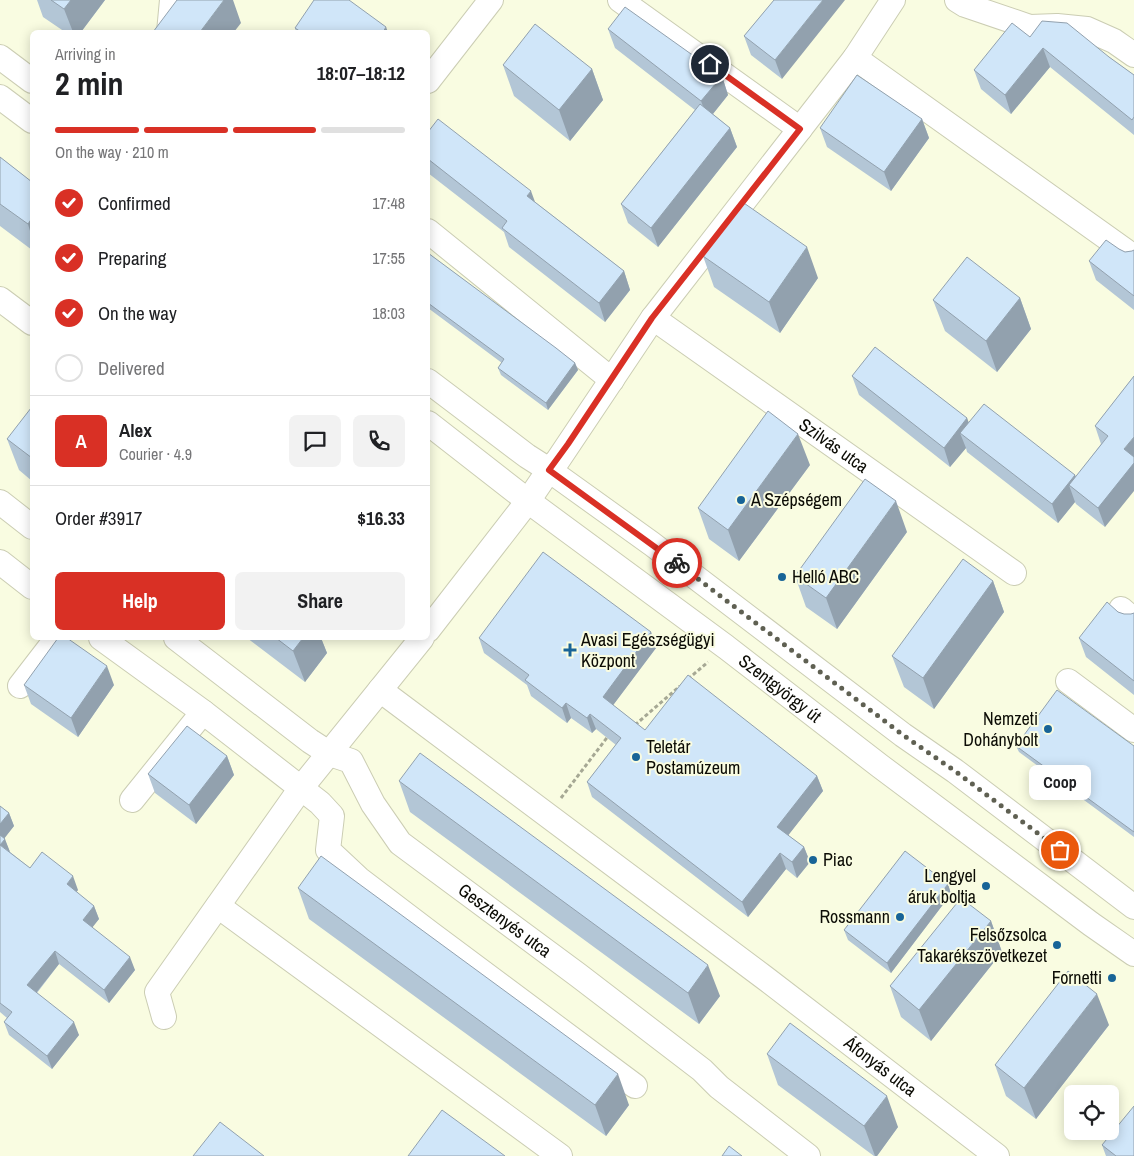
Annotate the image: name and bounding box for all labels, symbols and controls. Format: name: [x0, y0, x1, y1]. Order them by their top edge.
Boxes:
text: Arriving in: [55, 43, 116, 65]
pin: [689, 43, 731, 85]
icon: home: [696, 50, 724, 78]
text: 18:07–18:12: [317, 60, 405, 86]
text: 2 min: [55, 62, 124, 105]
text: On the way · 210 m: [55, 141, 169, 163]
icon: check: [55, 189, 83, 217]
text: Confirmed: [98, 190, 171, 216]
text: 17:48: [372, 192, 405, 214]
icon: check: [55, 244, 83, 272]
text: Preparing: [98, 245, 166, 271]
text: 17:55: [372, 247, 405, 269]
icon: check: [55, 299, 83, 327]
text: On the way: [98, 300, 177, 326]
text: 18:03: [372, 302, 405, 324]
text: Delivered: [98, 355, 165, 381]
street label: Szilvás utca: [794, 412, 874, 478]
button: chat: [289, 415, 341, 467]
button: phone: [353, 415, 405, 467]
text: Alex: [119, 417, 152, 443]
text: A: [75, 428, 87, 454]
text: Courier · 4.9: [119, 443, 192, 465]
place label: A Szépségem: [750, 487, 842, 512]
marker: A Szépségem: [735, 494, 747, 506]
text: Order #3917: [55, 505, 142, 531]
text: $16.33: [357, 505, 405, 531]
courier: [652, 538, 702, 588]
icon: bike: [663, 549, 691, 577]
place label: Helló ABC: [792, 564, 859, 589]
marker: Helló ABC: [776, 571, 788, 583]
button: Help: [55, 572, 225, 630]
button: Share: [235, 572, 405, 630]
place label: Avasi Egészségügyi Központ: [580, 627, 715, 673]
marker: Avasi Egészségügyi Központ: [563, 643, 577, 657]
street label: Szentgyörgy út: [734, 648, 827, 728]
place label: Nemzeti Dohánybolt: [963, 706, 1038, 752]
marker: Nemzeti Dohánybolt: [1042, 723, 1054, 735]
place label: Teletár Postamúzeum: [646, 734, 740, 780]
marker: Teletár Postamúzeum: [630, 751, 642, 763]
callout: Coop: [1029, 765, 1091, 800]
text: Coop: [1043, 771, 1077, 793]
pin: [1039, 829, 1081, 871]
icon: bag: [1046, 836, 1074, 864]
place label: Piac: [823, 847, 853, 872]
marker: Piac: [807, 854, 819, 866]
place label: Lengyel áruk boltja: [908, 863, 976, 909]
street label: Gesztenyés utca: [453, 877, 557, 963]
marker: Lengyel áruk boltja: [980, 880, 992, 892]
place label: Rossmann: [819, 904, 890, 929]
marker: Rossmann: [894, 911, 906, 923]
place label: Felsőzsolca Takarékszövetkezet: [917, 922, 1047, 968]
marker: Felsőzsolca Takarékszövetkezet: [1051, 939, 1063, 951]
place label: Fornetti: [1052, 965, 1102, 990]
marker: Fornetti: [1106, 972, 1118, 984]
street label: Áfonyás utca: [838, 1029, 922, 1102]
map controls: [1064, 1085, 1119, 1140]
button: locate: [1064, 1085, 1119, 1140]

